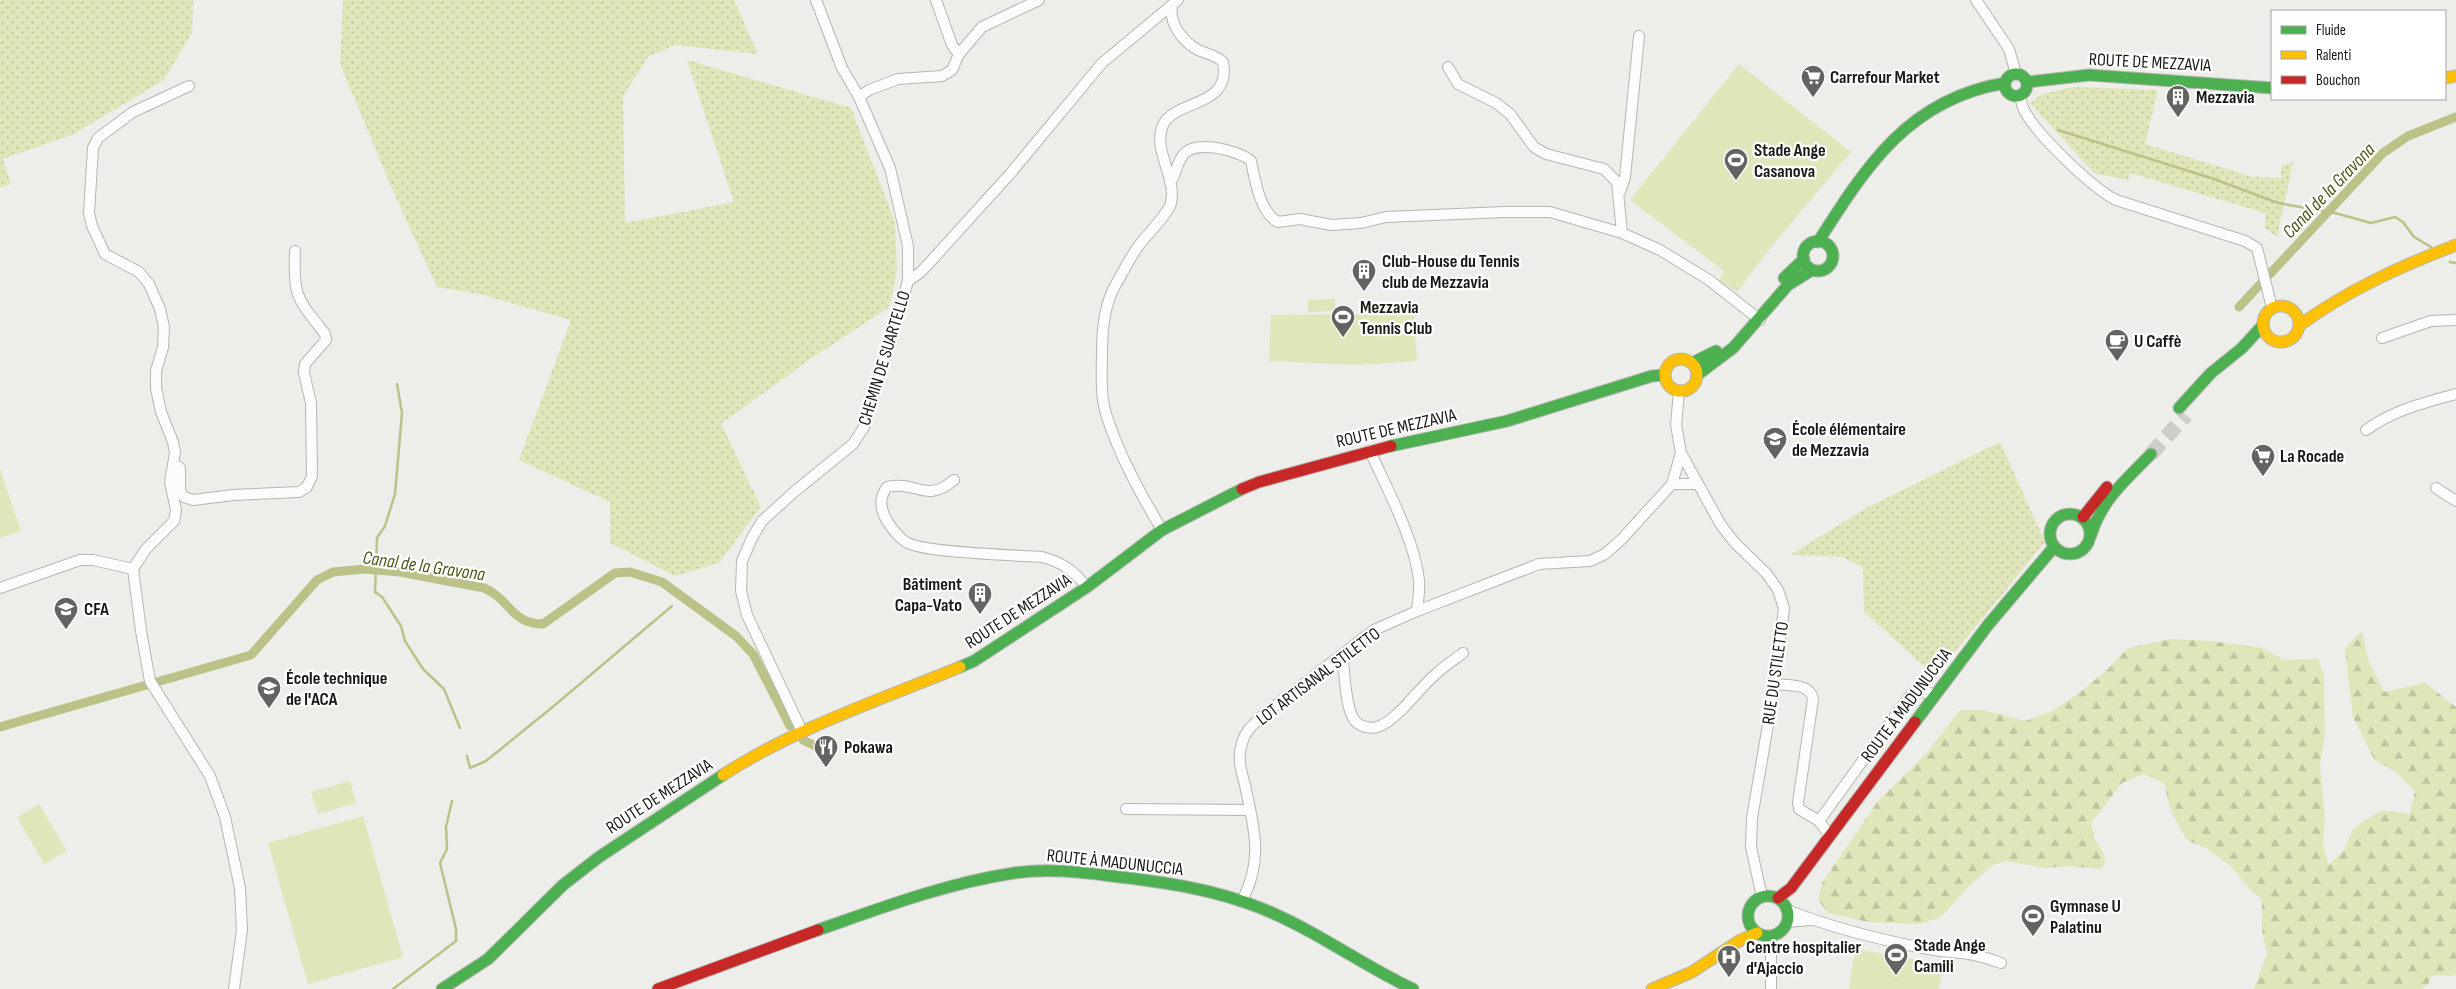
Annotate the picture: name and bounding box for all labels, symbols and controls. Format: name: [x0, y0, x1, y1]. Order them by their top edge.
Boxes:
legend: [2271, 10, 2446, 100]
text: Fluide: [2316, 21, 2346, 40]
text: Ralenti: [2316, 46, 2351, 65]
street label: ROUTE DE MEZZAVIA: [2088, 49, 2212, 76]
supermarket icon: Carrefour Market: [1800, 64, 1826, 98]
place label: Carrefour Market: [1830, 67, 1940, 88]
text: Bouchon: [2316, 71, 2360, 90]
building icon: Mezzavia: [2165, 84, 2191, 118]
place label: Mezzavia: [2196, 87, 2255, 108]
water label: Canal de la Gravona: [2278, 138, 2380, 243]
place label: Stade Ange Casanova: [1754, 140, 1826, 182]
sports icon: Stade Ange Casanova: [1723, 147, 1749, 181]
place label: Club-House du Tennis club de Mezzavia: [1382, 251, 1520, 293]
building icon: Club-House du Tennis club de Mezzavia: [1351, 258, 1377, 292]
street label: CHEMIN DE SUARTELLO: [854, 288, 915, 428]
place label: Mezzavia Tennis Club: [1360, 297, 1433, 339]
sports icon: Mezzavia Tennis Club: [1330, 304, 1356, 338]
cafe icon: U Caffè: [2104, 328, 2130, 362]
place label: U Caffè: [2134, 331, 2181, 352]
street label: ROUTE DE MEZZAVIA: [1334, 404, 1458, 452]
place label: École élémentaire de Mezzavia: [1792, 419, 1906, 461]
school or university icon: École élémentaire de Mezzavia: [1762, 426, 1788, 460]
supermarket icon: La Rocade: [2250, 443, 2276, 477]
place label: La Rocade: [2280, 446, 2344, 467]
water label: Canal de la Gravona: [361, 547, 487, 587]
street label: ROUTE DE MEZZAVIA: [961, 569, 1076, 654]
place label: Bâtiment Capa-Vato: [895, 574, 962, 616]
building icon: Bâtiment Capa-Vato: [967, 581, 993, 615]
school or university icon: CFA: [53, 596, 79, 630]
place label: CFA: [84, 599, 109, 620]
street label: RUE DU STILETTO: [1758, 620, 1793, 726]
street label: LOT ARTISANAL STILETTO: [1252, 623, 1384, 730]
street label: ROUTE À MADUNUCCIA: [1857, 644, 1956, 766]
place label: École technique de l'ACA: [286, 668, 387, 710]
school or university icon: École technique de l'ACA: [256, 675, 282, 709]
restaurant icon: Pokawa: [813, 734, 839, 768]
place label: Pokawa: [844, 737, 893, 758]
street label: ROUTE DE MEZZAVIA: [602, 754, 717, 839]
street label: ROUTE À MADUNUCCIA: [1046, 845, 1184, 880]
place label: Gymnase U Palatinu: [2050, 896, 2121, 938]
sports icon: Gymnase U Palatinu: [2020, 903, 2046, 937]
place label: Stade Ange Camili: [1914, 935, 1986, 977]
place label: Centre hospitalier d'Ajaccio: [1746, 937, 1861, 979]
sports icon: Stade Ange Camili: [1883, 942, 1909, 976]
hospital icon: Centre hospitalier d'Ajaccio: [1716, 944, 1742, 978]

